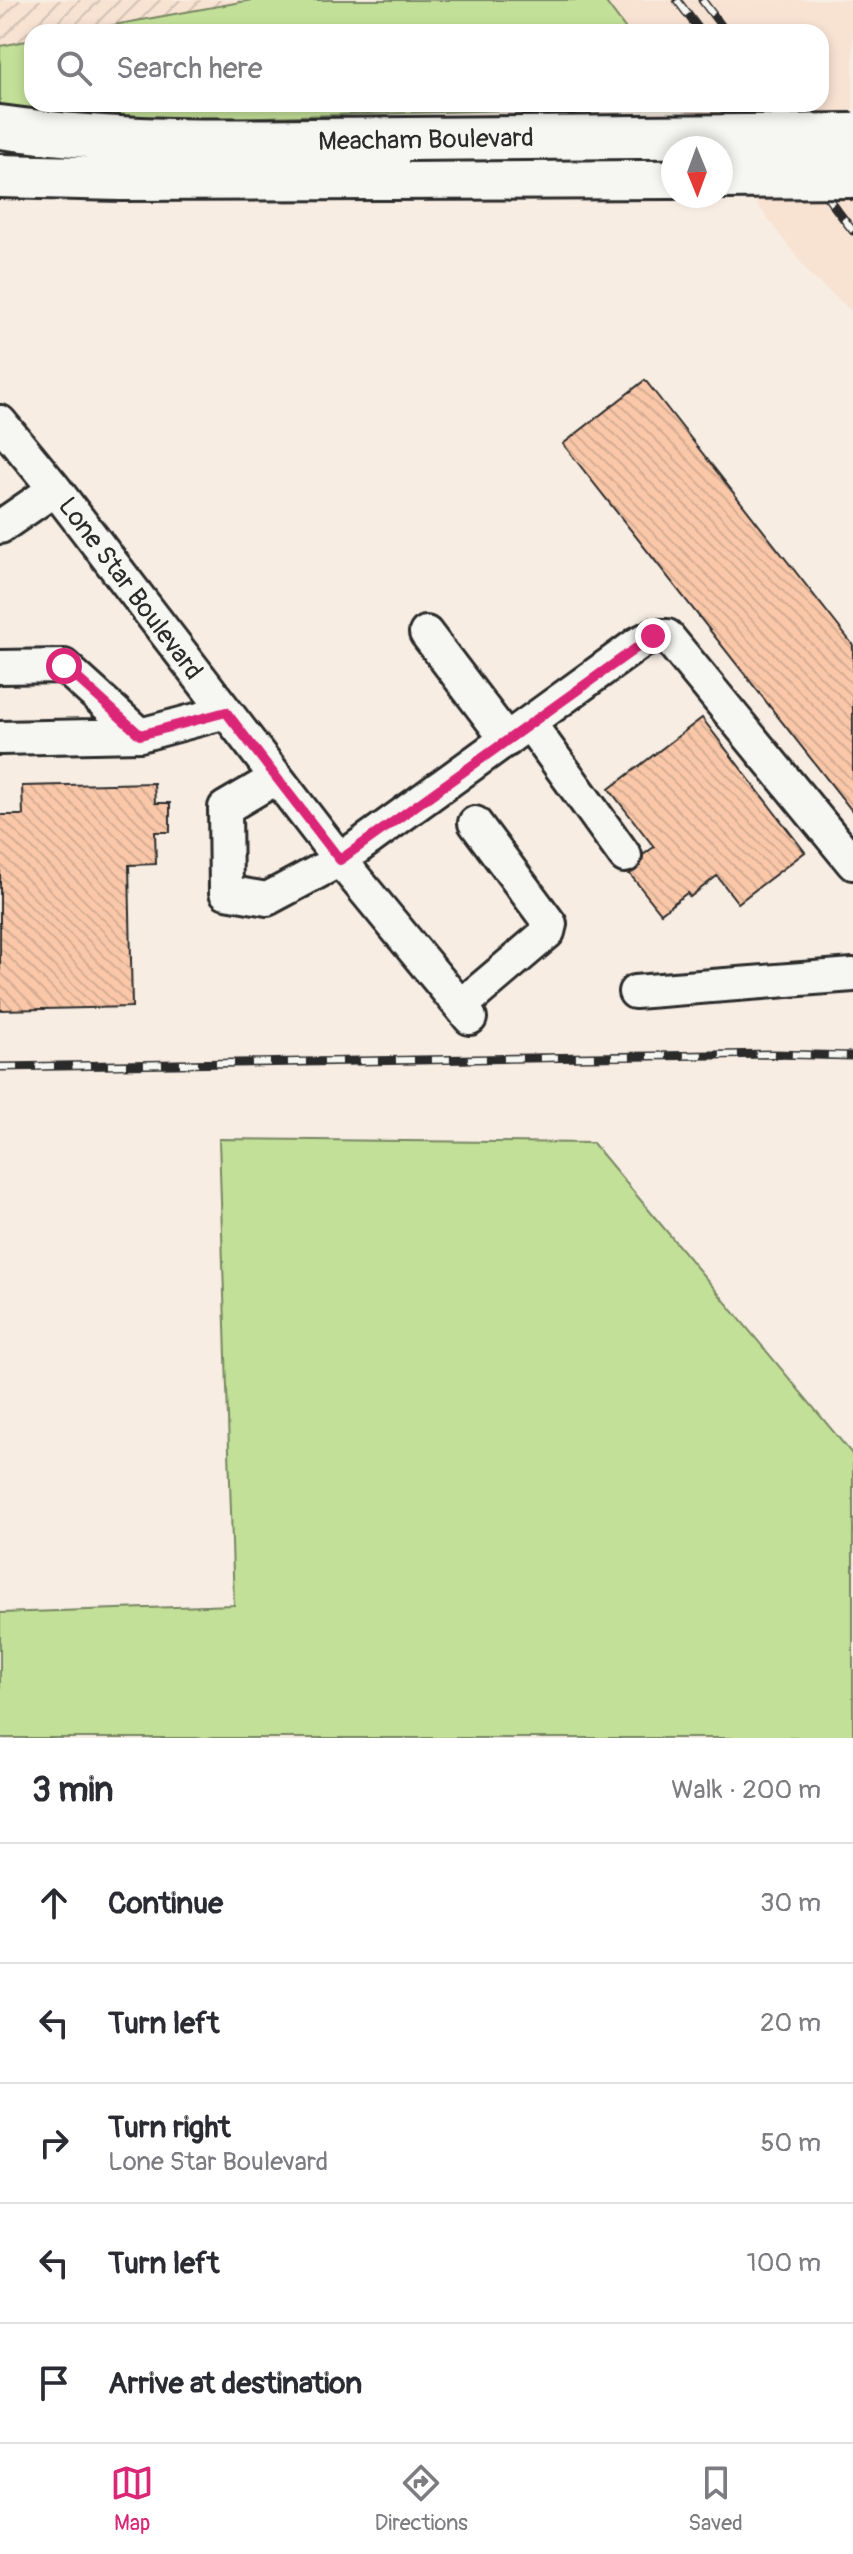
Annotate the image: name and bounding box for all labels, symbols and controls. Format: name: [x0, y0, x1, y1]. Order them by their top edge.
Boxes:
search box: [24, 24, 829, 112]
icon: search: [52, 46, 96, 90]
text: Search here: [116, 50, 263, 87]
street label: Meacham Boulevard: [318, 122, 534, 158]
north arrow: [661, 136, 733, 208]
street label: Lone Star Boulevard: [51, 491, 209, 686]
route end: [635, 618, 671, 654]
route start: [46, 648, 82, 684]
text: 3 min: [32, 1769, 114, 1812]
text: Walk · 200 m: [671, 1774, 821, 1806]
icon: ahead: [32, 1881, 76, 1925]
text: Continue: [108, 1885, 223, 1922]
text: 30 m: [760, 1887, 821, 1919]
icon: left: [32, 2001, 76, 2045]
text: Turn left: [108, 2005, 219, 2042]
text: 20 m: [760, 2007, 821, 2039]
text: Turn right: [108, 2109, 231, 2146]
icon: right: [32, 2121, 76, 2165]
text: 50 m: [760, 2127, 821, 2159]
text: Lone Star Boulevard: [108, 2146, 328, 2178]
icon: left: [32, 2241, 76, 2285]
text: Turn left: [108, 2245, 219, 2282]
text: 100 m: [747, 2247, 821, 2279]
icon: arrive: [32, 2361, 76, 2405]
text: Arrive at destination: [108, 2365, 362, 2402]
tab: Map: [110, 2461, 154, 2537]
tab: Directions: [375, 2461, 468, 2537]
tab: Saved: [688, 2461, 743, 2537]

